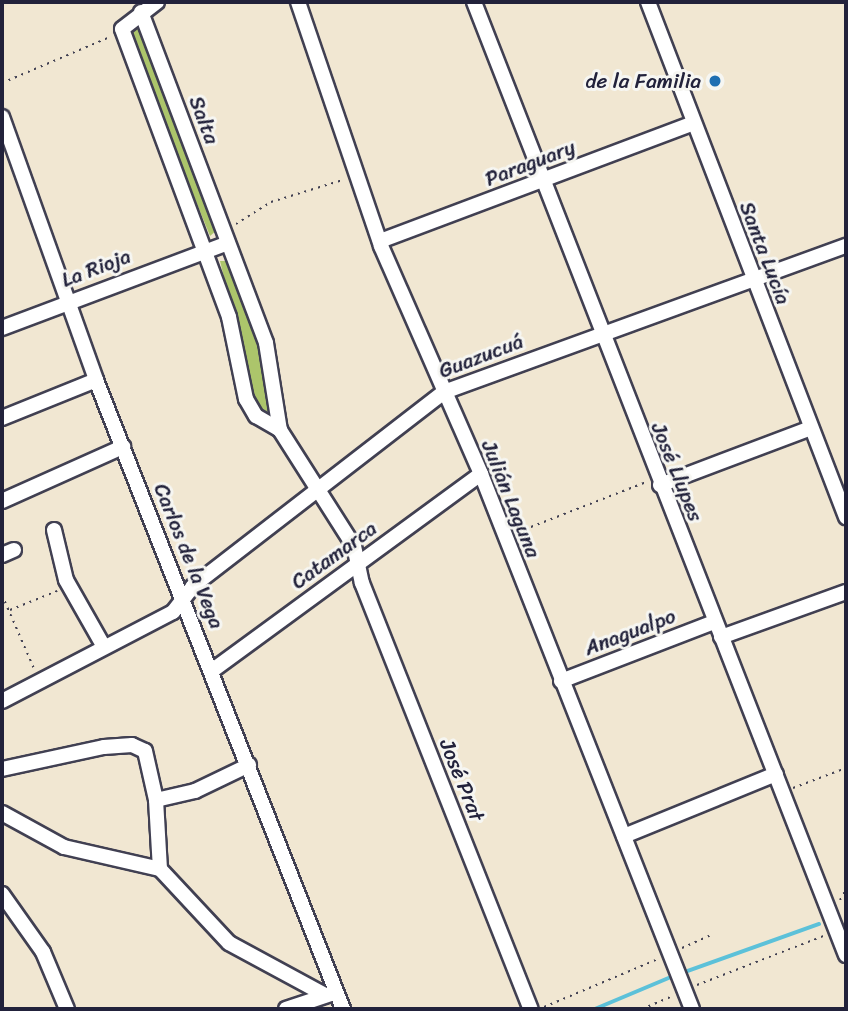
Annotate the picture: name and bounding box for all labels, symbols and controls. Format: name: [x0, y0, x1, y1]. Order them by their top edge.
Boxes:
place label: de la Familia: [585, 68, 701, 94]
marker: de la Familia: [707, 73, 723, 89]
street label: Salta: [183, 92, 225, 148]
street label: Paraguary: [481, 134, 579, 192]
street label: Santa Lucía: [734, 198, 796, 308]
street label: La Rioja: [58, 243, 134, 293]
street label: Guazucuá: [435, 328, 527, 384]
street label: José Llupes: [646, 419, 708, 525]
street label: Julián Laguna: [476, 437, 546, 561]
street label: Carlos de la Vega: [148, 479, 230, 633]
street label: Catamarca: [286, 516, 382, 594]
street label: Anagualpo: [581, 603, 679, 661]
street label: José Prat: [434, 735, 490, 825]

